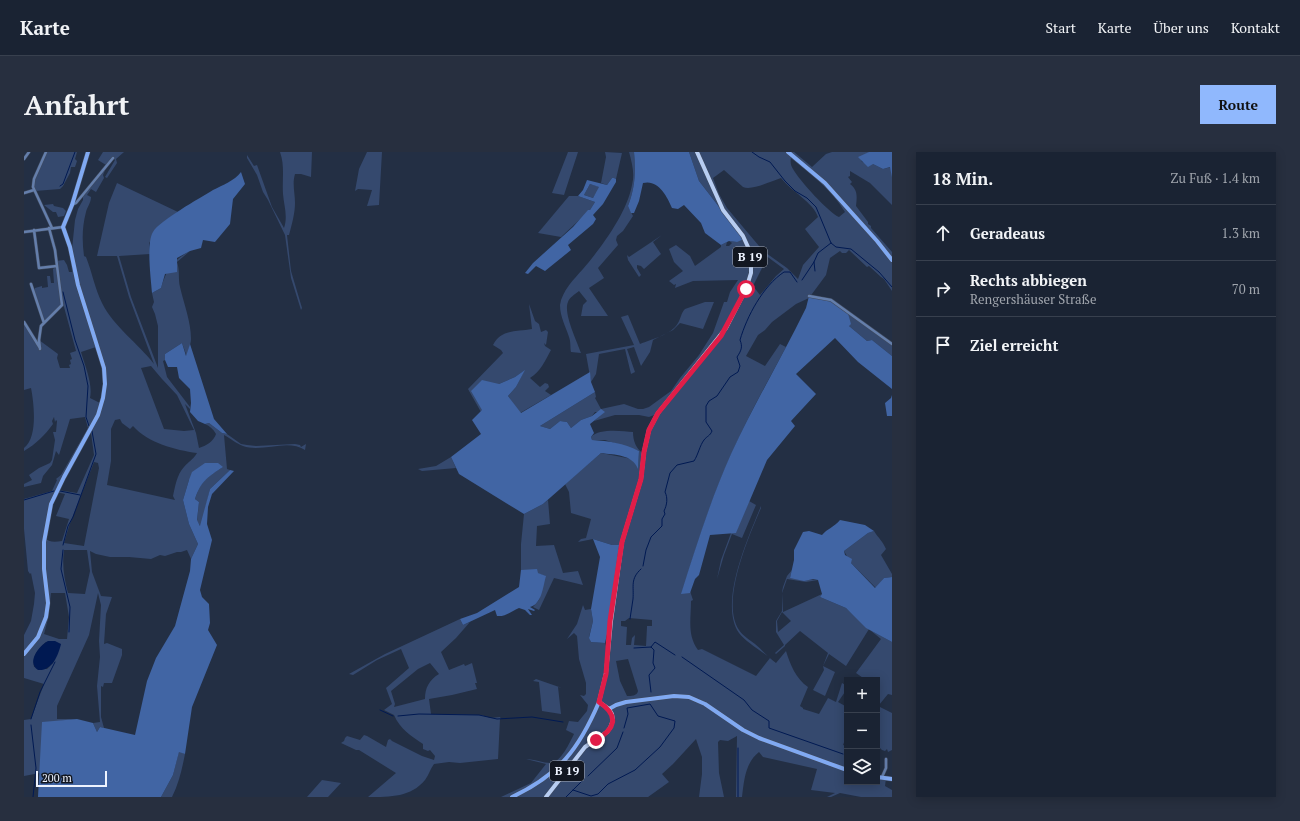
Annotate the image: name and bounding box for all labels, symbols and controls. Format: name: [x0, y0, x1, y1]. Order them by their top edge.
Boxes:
text: Karte: [20, 15, 70, 40]
text: Start: [1046, 18, 1076, 37]
text: Karte: [1098, 18, 1132, 37]
text: Über uns: [1154, 18, 1209, 37]
text: Kontakt: [1231, 18, 1280, 37]
button: Route: [1200, 85, 1276, 124]
text: Anfahrt: [24, 86, 130, 123]
text: 18 Min.: [932, 167, 993, 190]
text: Zu Fuß · 1.4 km: [1171, 169, 1260, 187]
icon: ahead: [932, 222, 954, 244]
text: Geradeaus: [970, 223, 1045, 243]
text: 1.3 km: [1221, 224, 1260, 242]
road number: B 19: [733, 247, 767, 267]
text: Rechts abbiegen: [970, 270, 1087, 290]
icon: right: [932, 278, 954, 300]
route start: [737, 280, 755, 298]
text: 70 m: [1232, 280, 1260, 298]
text: Rengershäuser Straße: [970, 290, 1096, 308]
icon: arrive: [932, 334, 954, 356]
text: Ziel erreicht: [970, 335, 1058, 355]
map controls: [844, 677, 880, 785]
button: +: [844, 677, 880, 713]
button: −: [844, 713, 880, 749]
route end: [587, 731, 605, 749]
button: layers: [844, 749, 880, 785]
road number: B 19: [550, 761, 584, 781]
scale bar: [36, 769, 107, 788]
text: 200 m: [42, 771, 72, 785]

